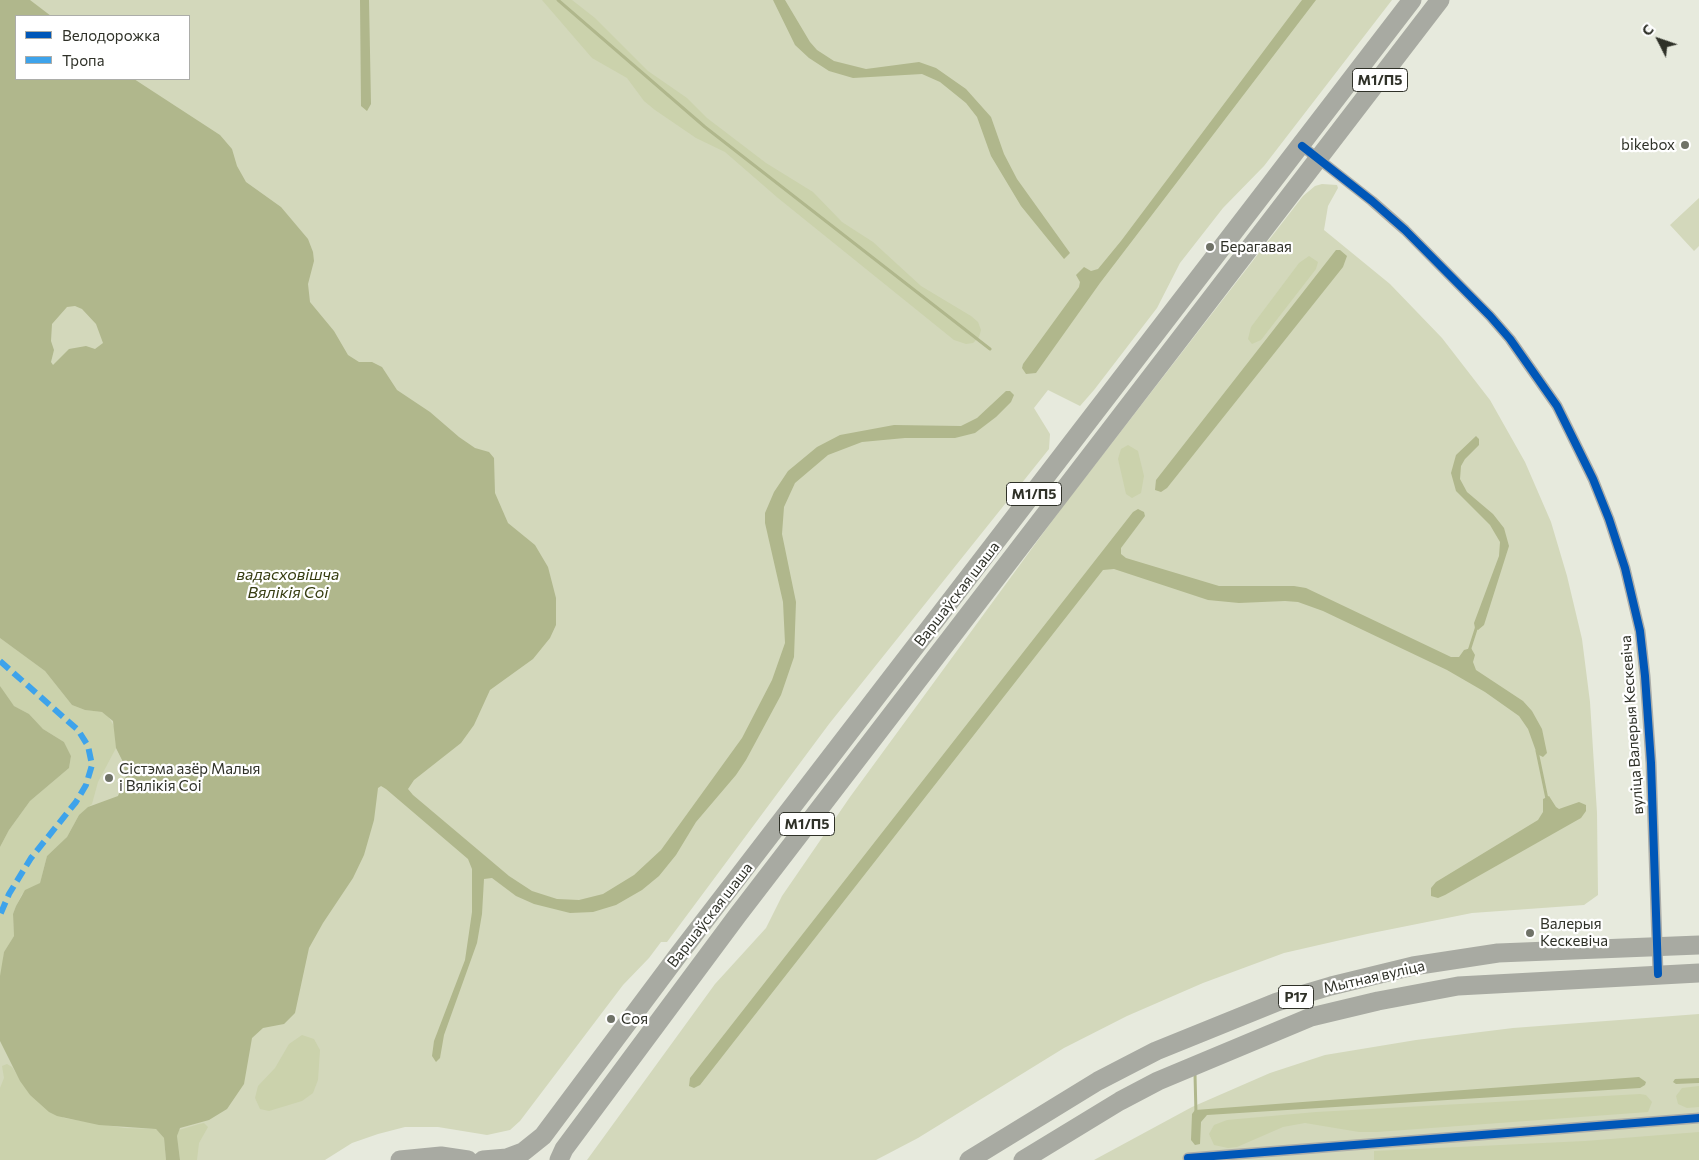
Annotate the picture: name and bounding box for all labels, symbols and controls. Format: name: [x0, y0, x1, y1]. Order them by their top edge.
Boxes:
legend: [15, 15, 190, 80]
north arrow: [1634, 15, 1684, 65]
text: С: [1638, 21, 1657, 39]
text: Велодорожка: [62, 26, 160, 44]
text: Тропа: [62, 51, 104, 69]
road number: М1/П5: [1352, 68, 1408, 92]
place label: bikebox: [1621, 136, 1675, 154]
marker: bikebox: [1679, 139, 1691, 151]
place label: Берагавая: [1220, 238, 1292, 256]
marker: Берагавая: [1204, 241, 1216, 253]
road number: М1/П5: [1006, 482, 1062, 506]
street label: Варшаўская шаша: [910, 538, 1004, 650]
water label: вадасховішча Вялікія Соі: [237, 565, 339, 603]
street label: вуліца Валерыя Кескевіча: [1617, 635, 1647, 815]
place label: Сістэма азёр Малыя і Вялікія Соі: [119, 760, 260, 795]
marker: Сістэма азёр Малыя і Вялікія Соі: [103, 772, 115, 784]
road number: М1/П5: [780, 812, 834, 836]
street label: Варшаўская шаша: [663, 859, 757, 971]
place label: Валерыя Кескевіча: [1540, 915, 1608, 950]
marker: Валерыя Кескевіча: [1524, 927, 1536, 939]
street label: Мытная вуліца: [1322, 957, 1426, 997]
road number: Р17: [1278, 986, 1314, 1009]
place label: Соя: [621, 1010, 648, 1028]
marker: Соя: [605, 1013, 617, 1025]

